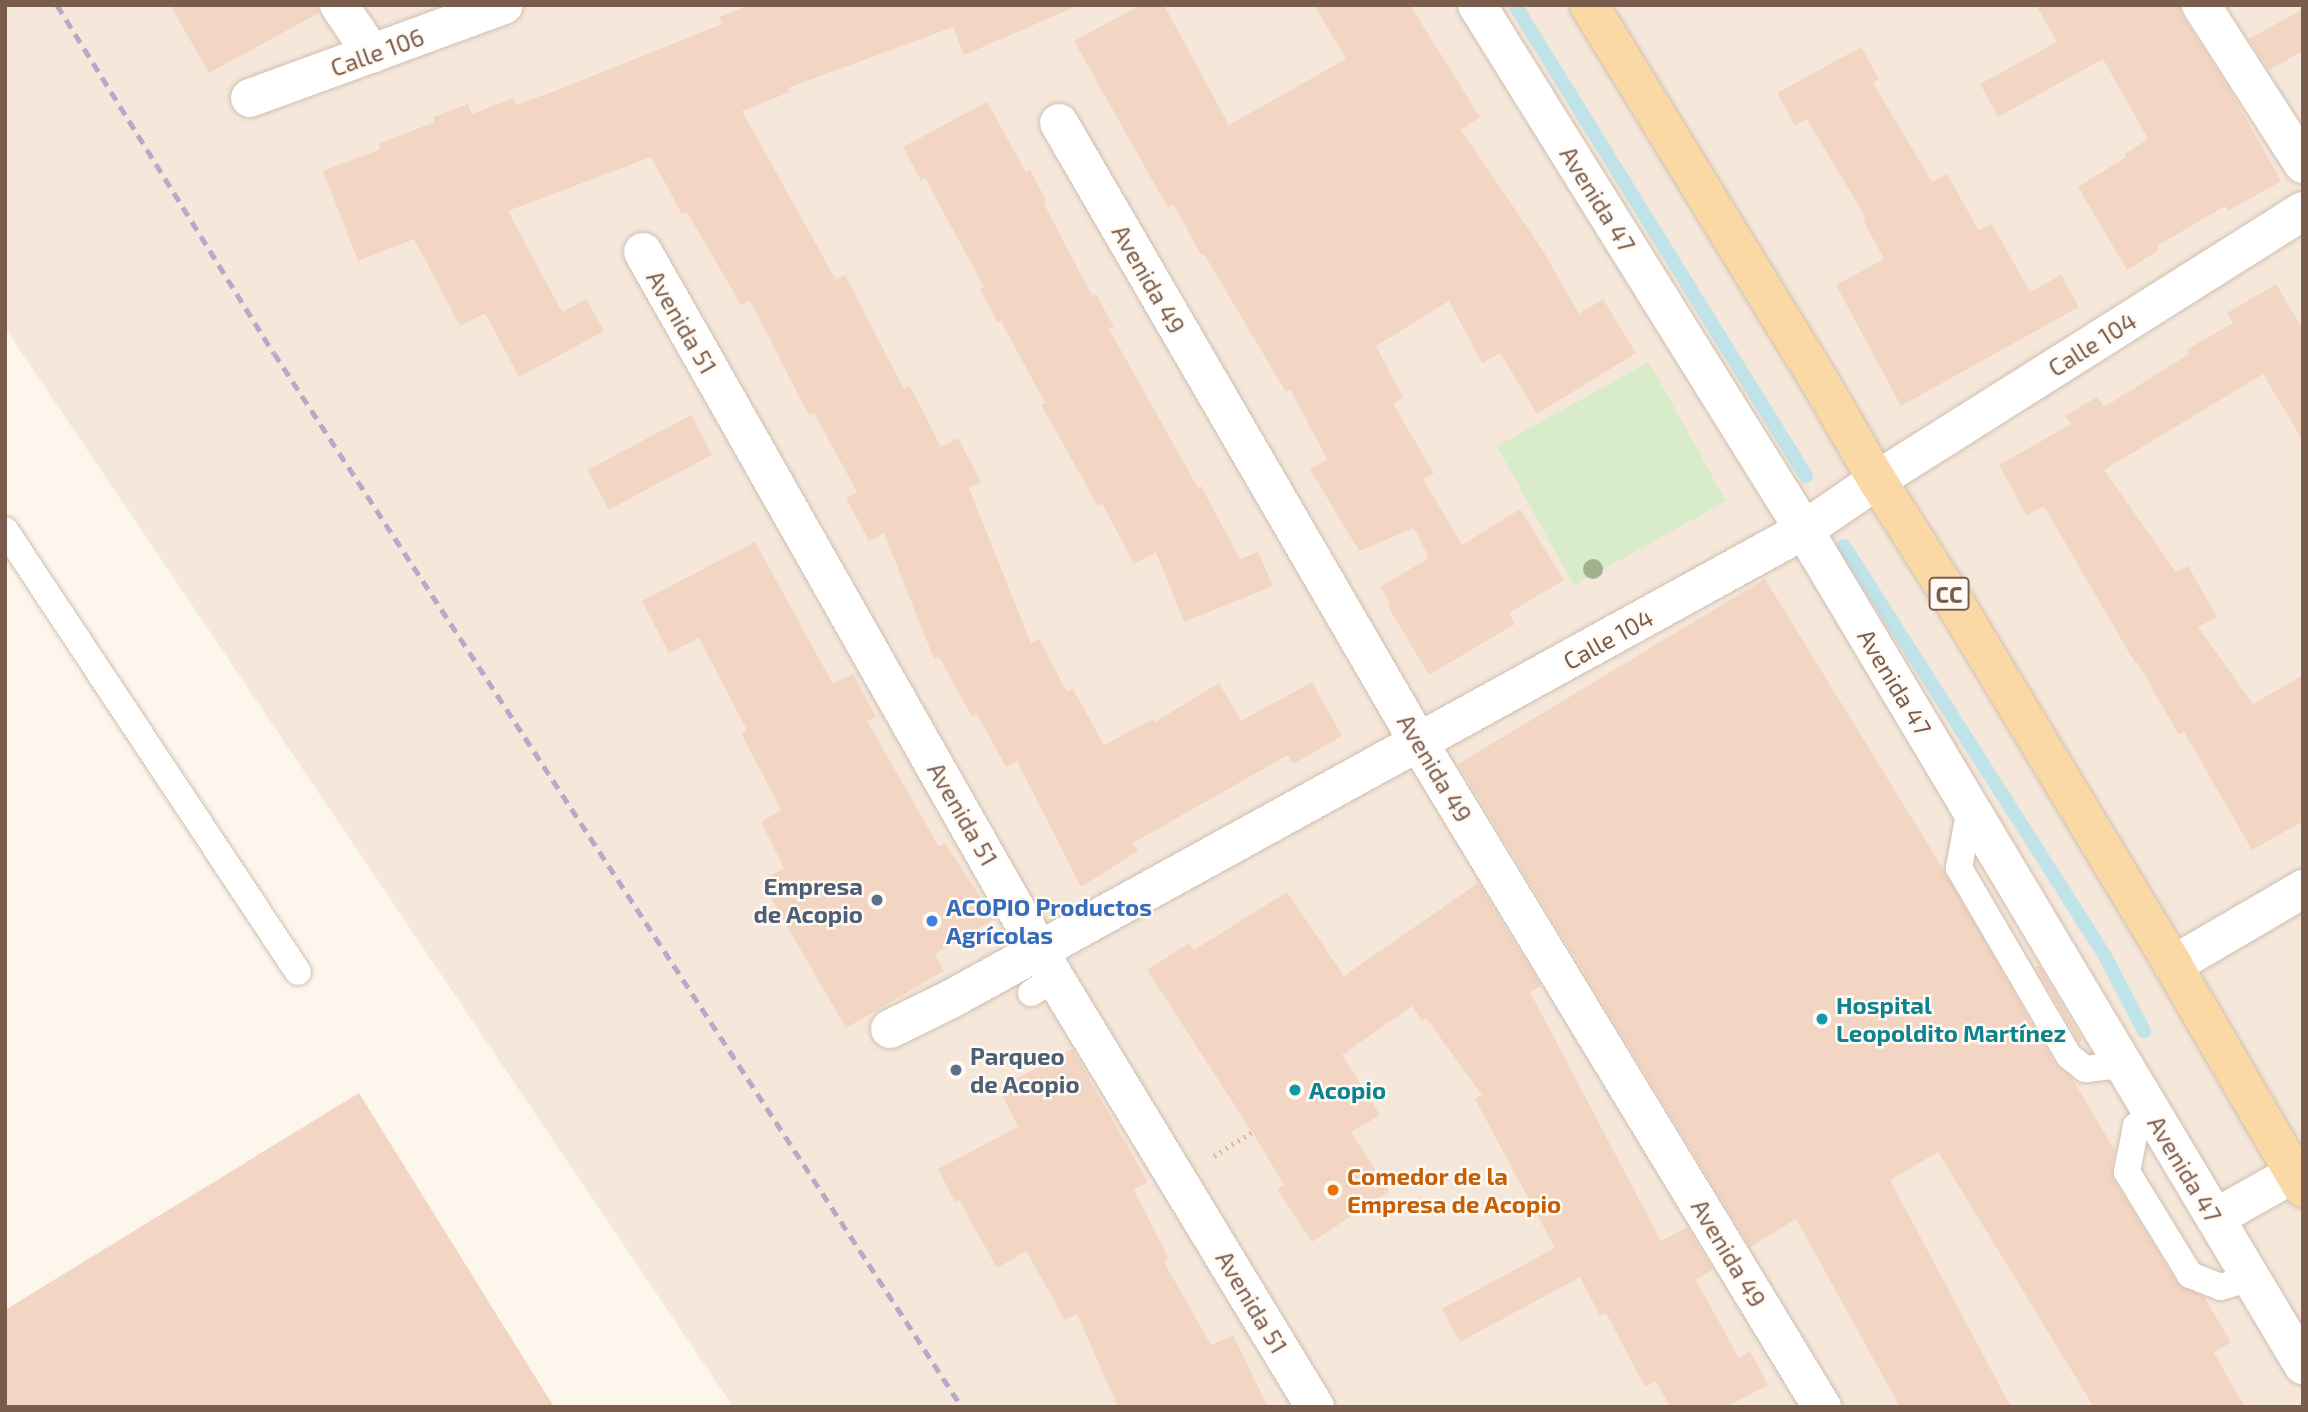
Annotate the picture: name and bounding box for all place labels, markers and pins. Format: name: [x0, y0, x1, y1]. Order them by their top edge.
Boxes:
place label: Empresa de Acopio: [753, 872, 863, 928]
marker: Empresa de Acopio: [869, 892, 885, 908]
place label: ACOPIO Productos Agrícolas: [946, 893, 1152, 949]
marker: ACOPIO Productos Agrícolas: [924, 913, 940, 929]
place label: Hospital Leopoldito Martínez: [1836, 991, 2066, 1047]
marker: Hospital Leopoldito Martínez: [1814, 1011, 1830, 1027]
place label: Parqueo de Acopio: [970, 1042, 1080, 1098]
marker: Parqueo de Acopio: [948, 1062, 964, 1078]
place label: Acopio: [1309, 1076, 1386, 1104]
marker: Acopio: [1287, 1082, 1303, 1098]
place label: Comedor de la Empresa de Acopio: [1347, 1162, 1562, 1218]
marker: Comedor de la Empresa de Acopio: [1325, 1182, 1341, 1198]

